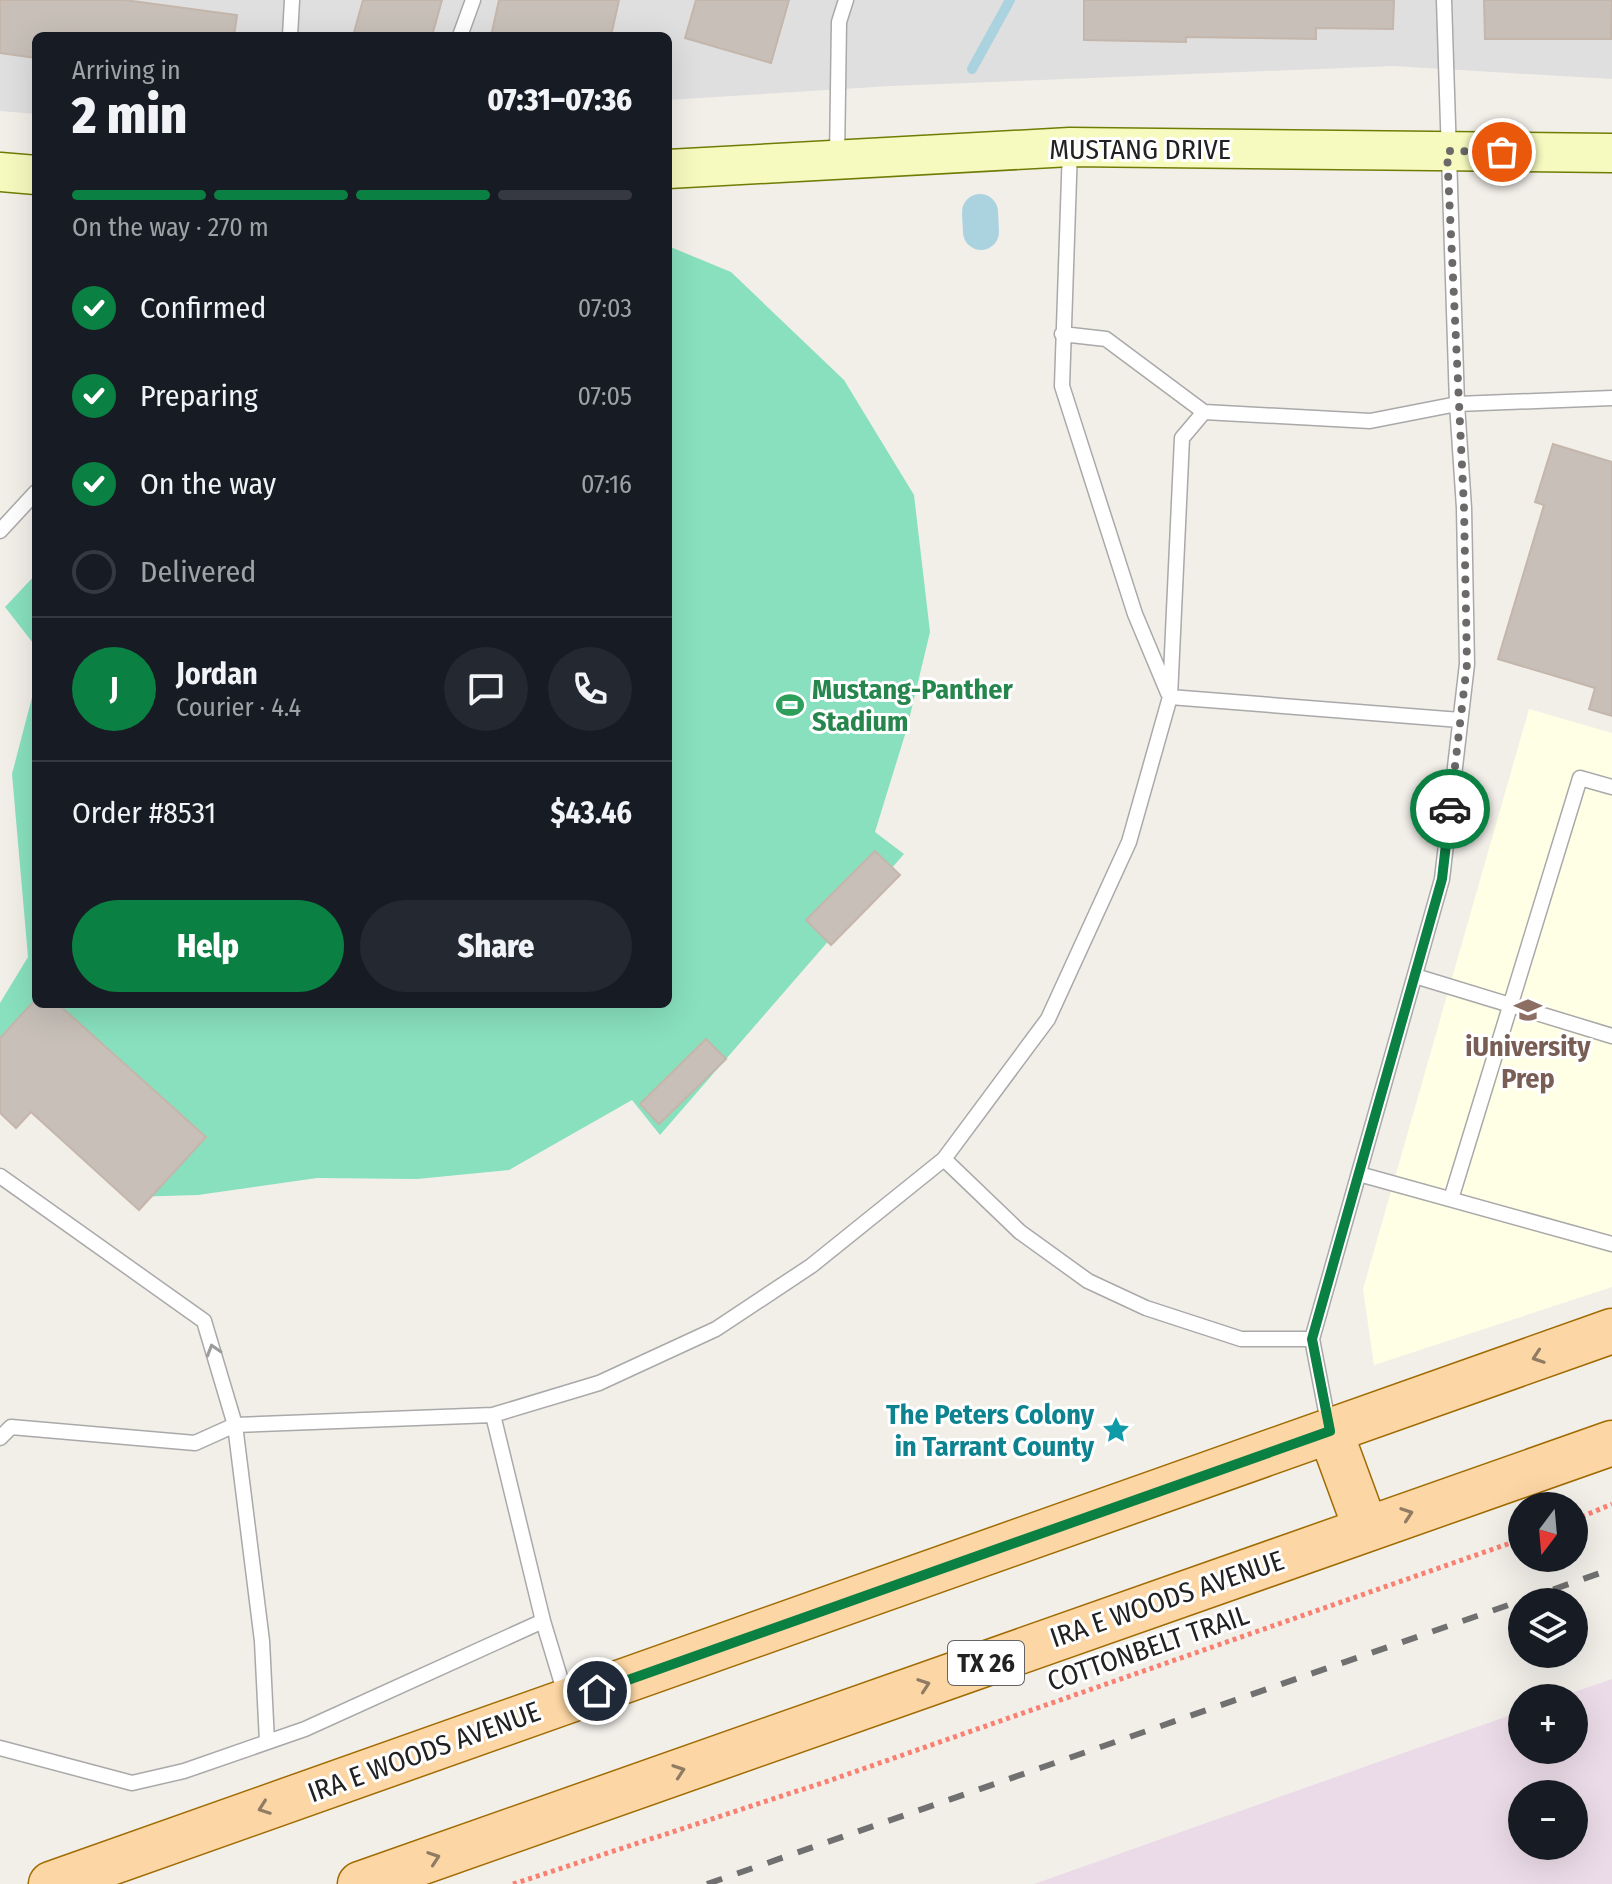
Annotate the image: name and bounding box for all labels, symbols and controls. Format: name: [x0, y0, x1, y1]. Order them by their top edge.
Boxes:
text: Arriving in: [72, 55, 181, 86]
text: 07:31–07:36: [487, 82, 632, 118]
text: 2 min: [72, 84, 187, 147]
pin: [1468, 118, 1536, 186]
icon: bag: [1480, 130, 1524, 174]
street label: MUSTANG DRIVE: [1049, 133, 1231, 166]
text: On the way · 270 m: [72, 212, 269, 243]
icon: check: [72, 286, 116, 330]
text: Confirmed: [140, 290, 266, 326]
text: 07:03: [578, 293, 632, 324]
icon: check: [72, 374, 116, 418]
text: Preparing: [140, 378, 258, 414]
text: 07:05: [577, 381, 632, 412]
icon: check: [72, 462, 116, 506]
text: On the way: [140, 466, 276, 502]
text: 07:16: [581, 469, 632, 500]
text: Delivered: [140, 554, 256, 590]
button: chat: [444, 647, 528, 731]
button: phone: [548, 647, 632, 731]
text: Jordan: [176, 656, 258, 692]
text: J: [110, 671, 118, 707]
place label: Mustang-Panther Stadium: [812, 673, 1013, 738]
sports icon: Mustang-Panther Stadium: [775, 690, 805, 720]
text: Courier · 4.4: [176, 692, 301, 723]
courier: [1410, 769, 1490, 849]
icon: car: [1428, 787, 1472, 831]
text: Order #8531: [72, 795, 216, 831]
text: $43.46: [550, 795, 632, 831]
button: Help: [72, 900, 344, 992]
button: Share: [360, 900, 632, 992]
school or university icon: iUniversity Prep: [1513, 995, 1543, 1025]
place label: iUniversity Prep: [1465, 1030, 1591, 1095]
one-way arrow: [206, 1344, 222, 1358]
one-way arrow: [1532, 1347, 1546, 1364]
place label: The Peters Colony in Tarrant County: [886, 1398, 1095, 1463]
place icon: The Peters Colony in Tarrant County: [1101, 1415, 1131, 1445]
north arrow: [1508, 1492, 1588, 1572]
map controls: [1508, 1492, 1588, 1860]
one-way arrow: [1399, 1508, 1413, 1524]
street label: IRA E WOODS AVENUE: [1046, 1544, 1288, 1654]
button: layers: [1508, 1588, 1588, 1668]
street label: COTTONBELT TRAIL: [1043, 1598, 1253, 1698]
road number: TX 26: [948, 1641, 1024, 1685]
pin: [563, 1657, 631, 1725]
icon: home: [575, 1669, 619, 1713]
one-way arrow: [916, 1678, 930, 1694]
button: +: [1508, 1684, 1588, 1764]
street label: IRA E WOODS AVENUE: [303, 1695, 545, 1809]
one-way arrow: [671, 1765, 685, 1781]
button: −: [1508, 1780, 1588, 1860]
one-way arrow: [258, 1799, 272, 1815]
one-way arrow: [426, 1851, 440, 1868]

